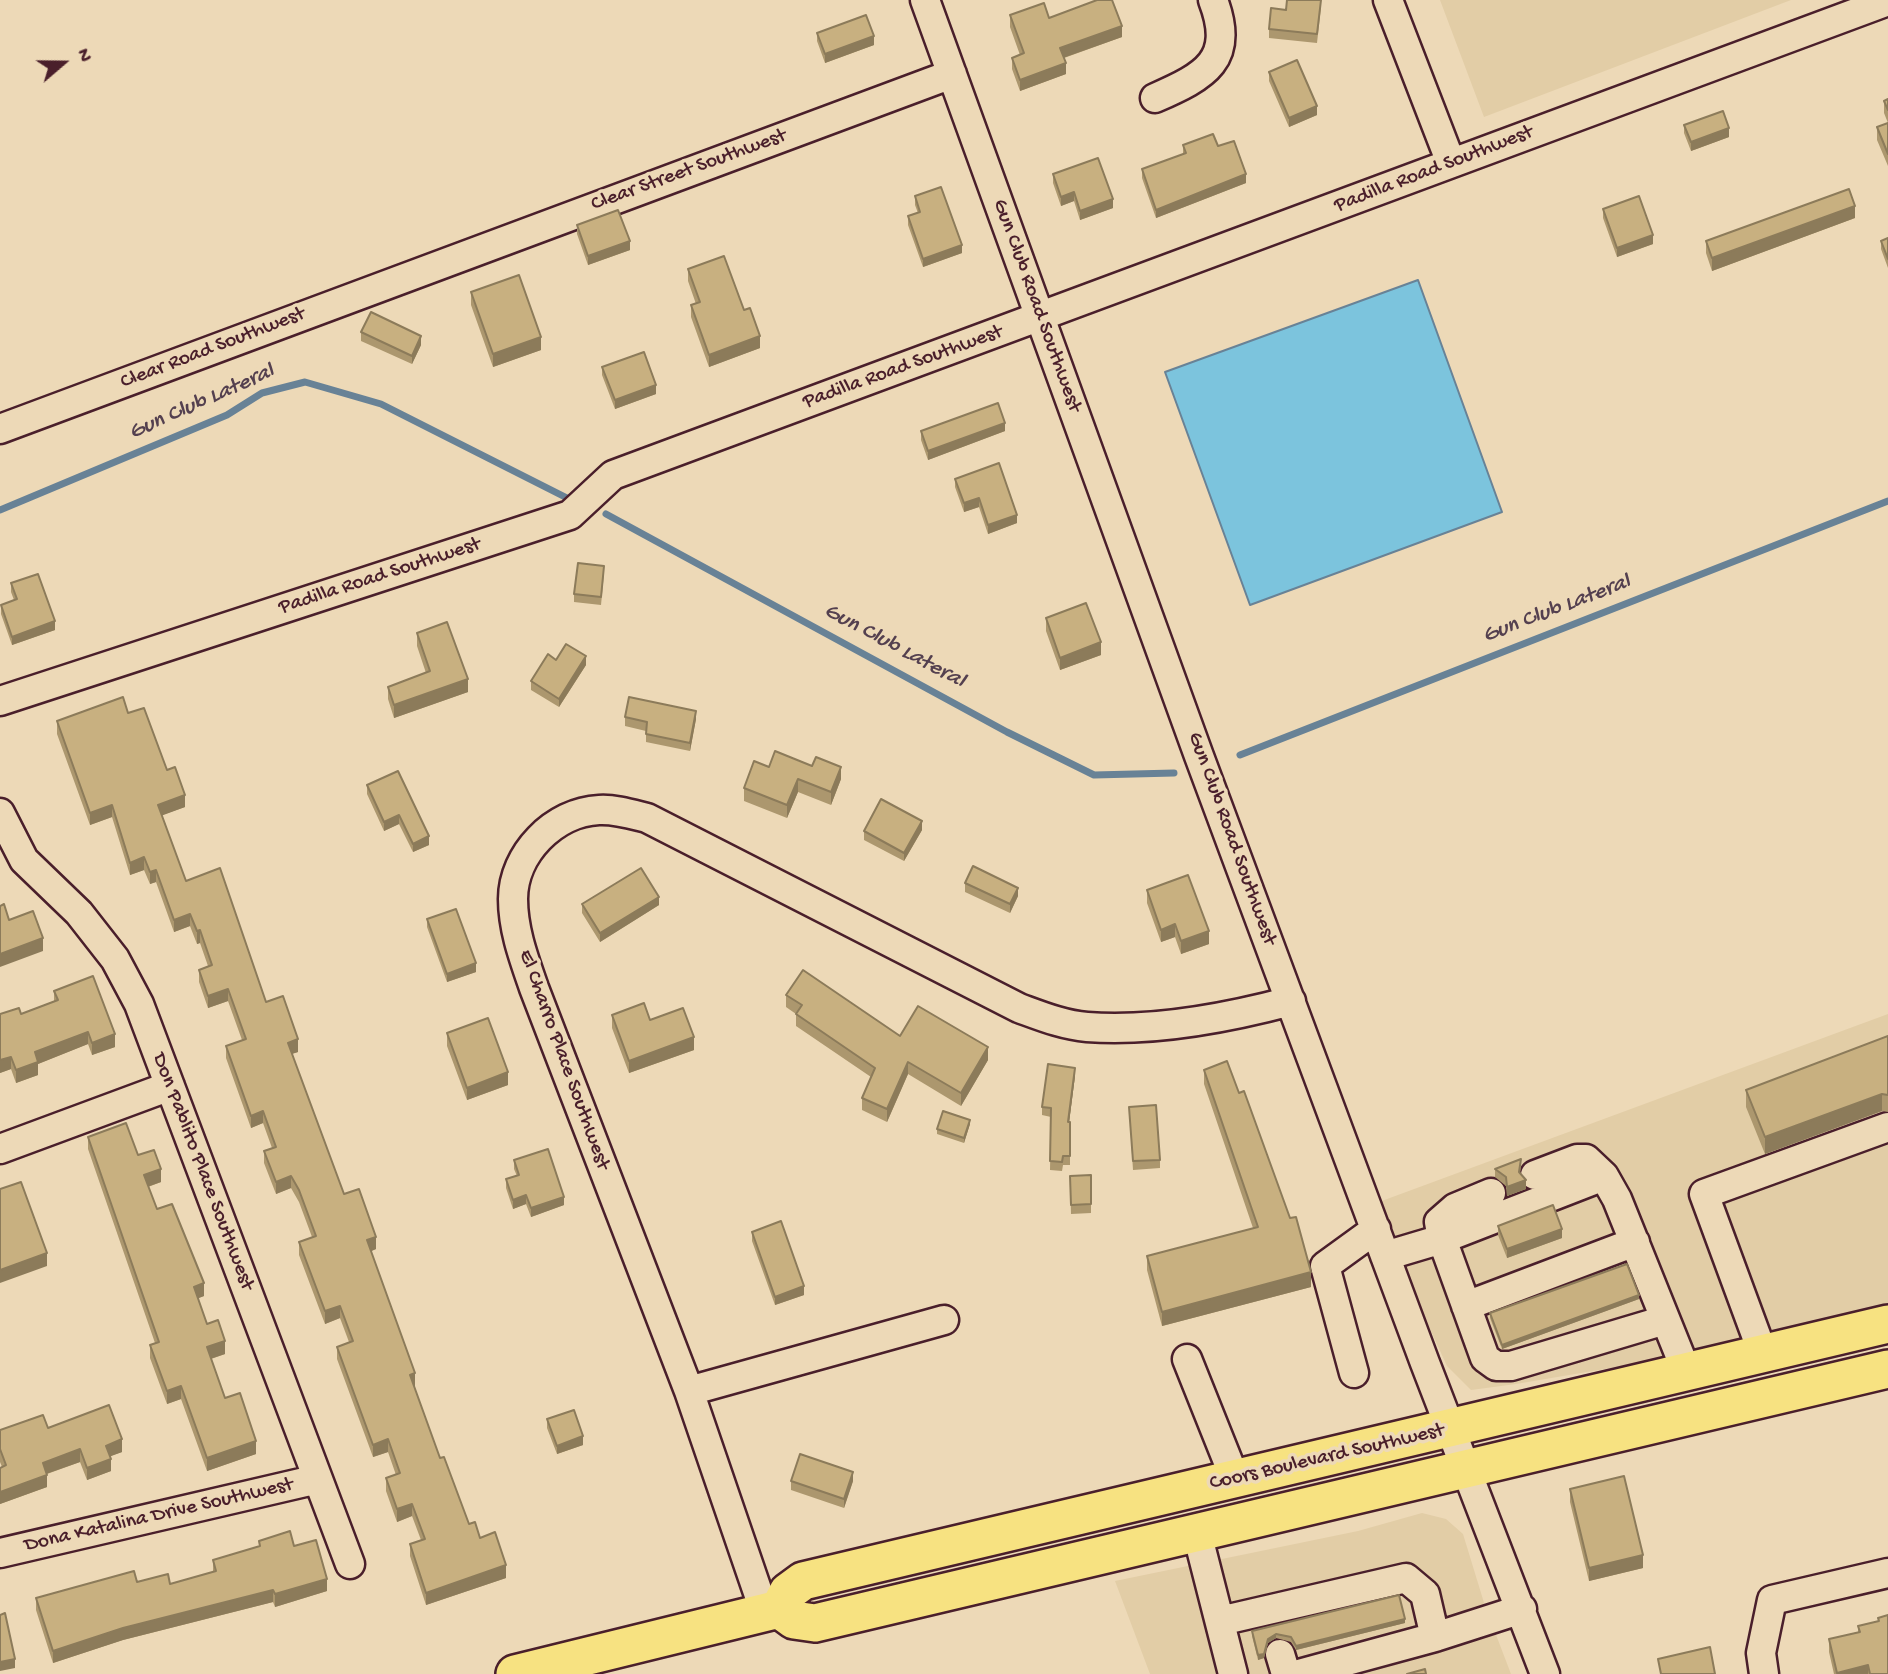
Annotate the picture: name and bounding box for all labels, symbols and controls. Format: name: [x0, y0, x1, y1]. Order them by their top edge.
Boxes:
north arrow: [28, 28, 98, 98]
text: N: [70, 46, 96, 65]
street label: Padilla Road Southwest: [1331, 121, 1537, 219]
street label: Clear Street Southwest: [588, 124, 790, 218]
street label: Gun Club Road Southwest: [986, 196, 1086, 416]
street label: Clear Road Southwest: [117, 302, 309, 396]
street label: Padilla Road Southwest: [800, 320, 1006, 416]
water label: Gun Club Lateral: [125, 359, 279, 447]
street label: Padilla Road Southwest: [276, 532, 484, 622]
water label: Gun Club Lateral: [1479, 569, 1635, 651]
water label: Gun Club Lateral: [819, 598, 969, 696]
street label: Gun Club Road Southwest: [1181, 729, 1281, 949]
street label: El Charro Place Southwest: [511, 947, 615, 1173]
street label: Don Pablito Place Southwest: [145, 1050, 259, 1294]
street label: Coors Boulevard Southwest: [1207, 1419, 1447, 1497]
street label: Dona Katalina Drive Southwest: [22, 1473, 296, 1559]

